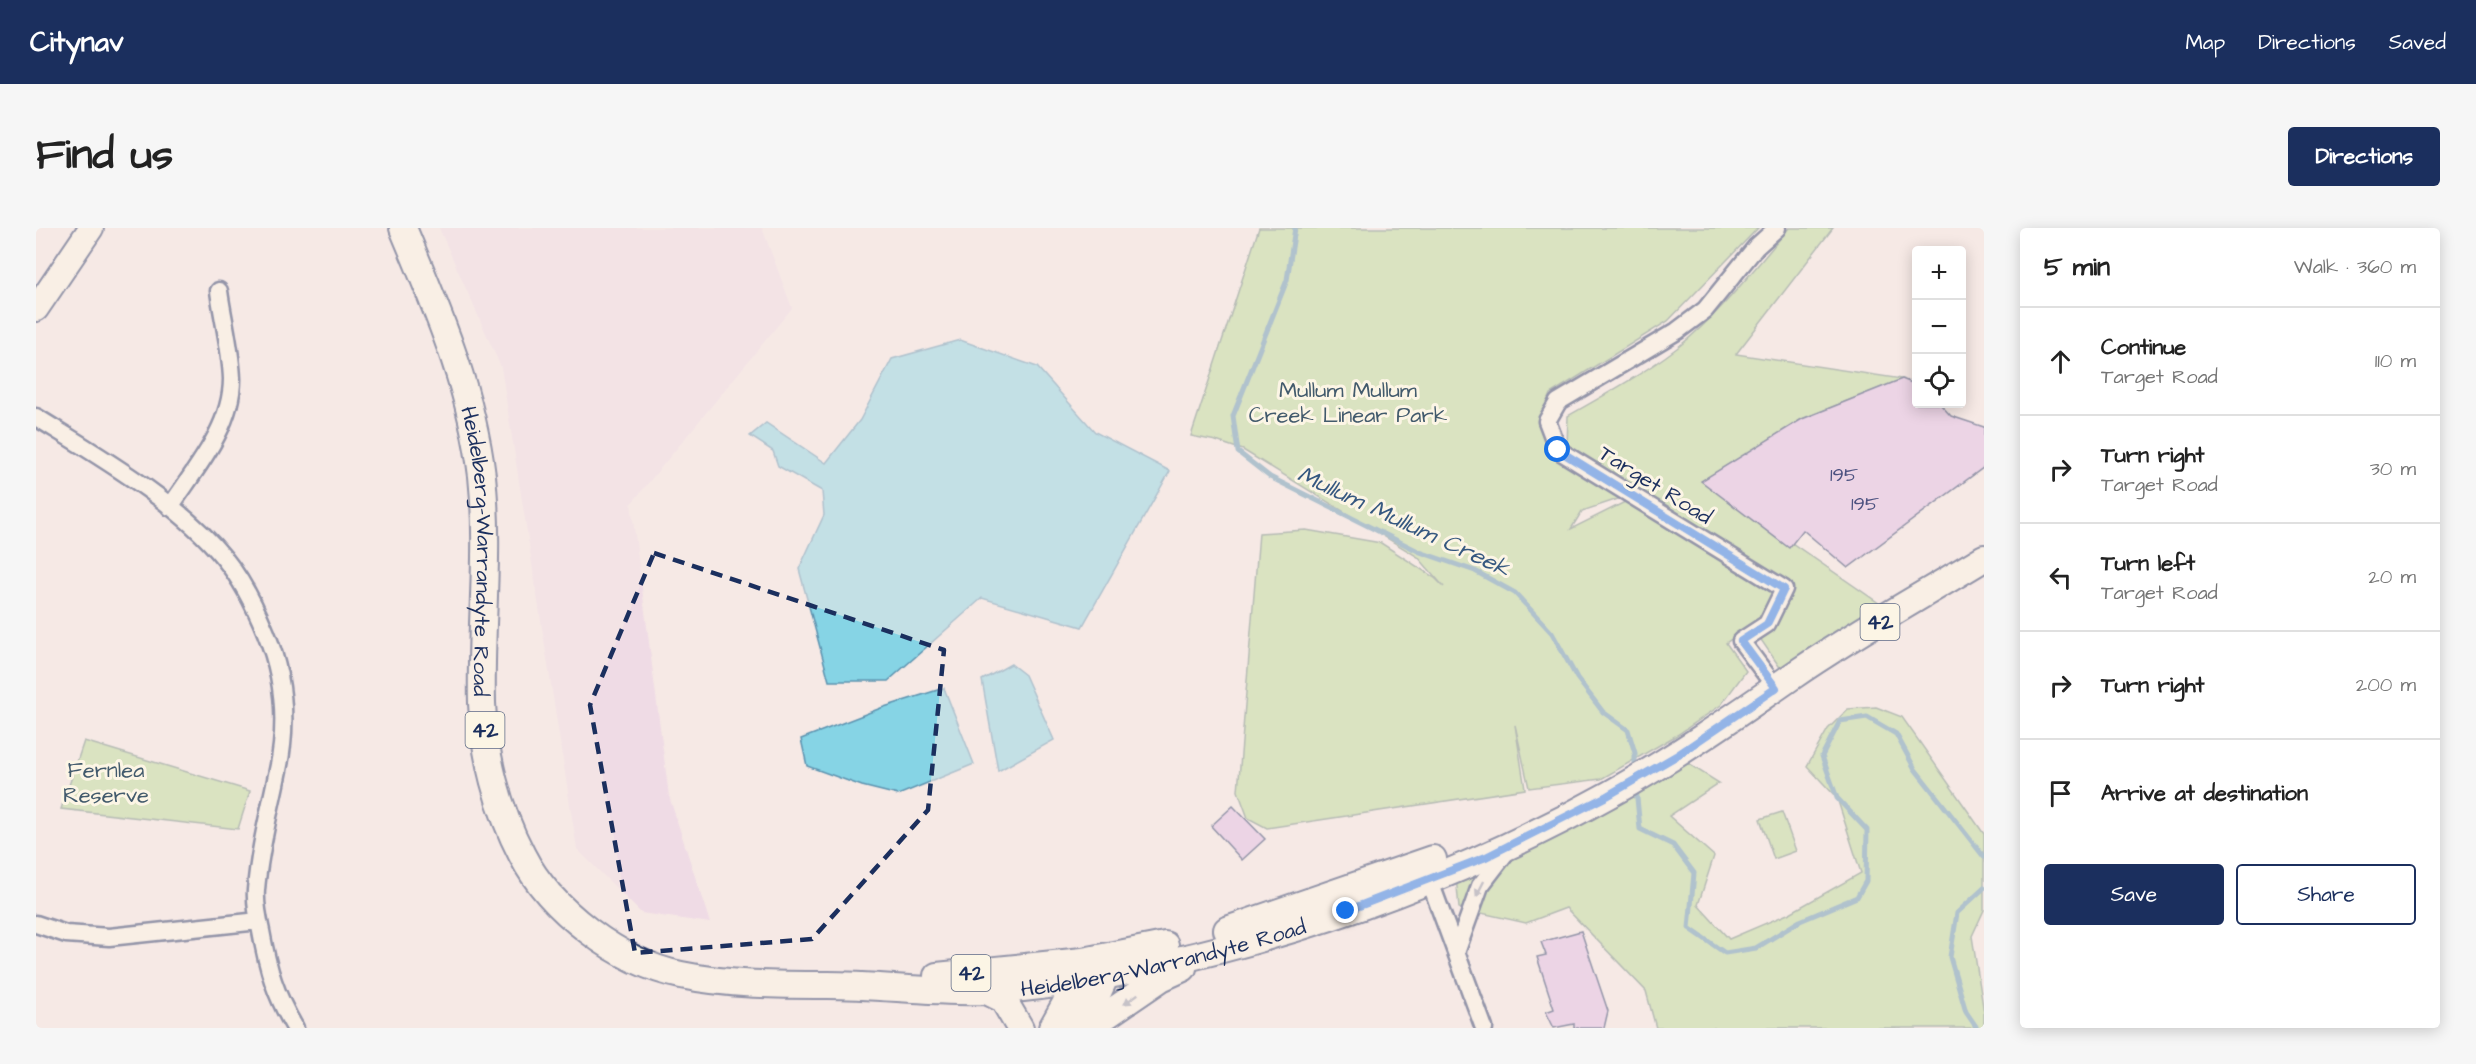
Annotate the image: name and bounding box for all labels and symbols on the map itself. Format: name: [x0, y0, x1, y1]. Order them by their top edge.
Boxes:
park label: Mullum Mullum Creek Linear Park: [1249, 375, 1448, 431]
street label: Heidelberg-Warrandyte Road: [452, 403, 499, 697]
route start: [1544, 436, 1570, 462]
street label: Target Road: [1592, 438, 1718, 533]
water label: Mullum Mullum Creek: [1292, 458, 1517, 587]
house number: 195: [1830, 461, 1858, 489]
house number: 195: [1851, 490, 1879, 518]
road number: 42: [1860, 604, 1900, 640]
road number: 42: [466, 712, 504, 748]
park label: Fernlea Reserve: [63, 755, 149, 811]
one-way arrow: [1476, 880, 1486, 898]
route end: [1332, 897, 1358, 923]
street label: Heidelberg-Warrandyte Road: [1019, 912, 1310, 1005]
road number: 42: [952, 955, 990, 991]
one-way arrow: [1123, 993, 1139, 1005]

